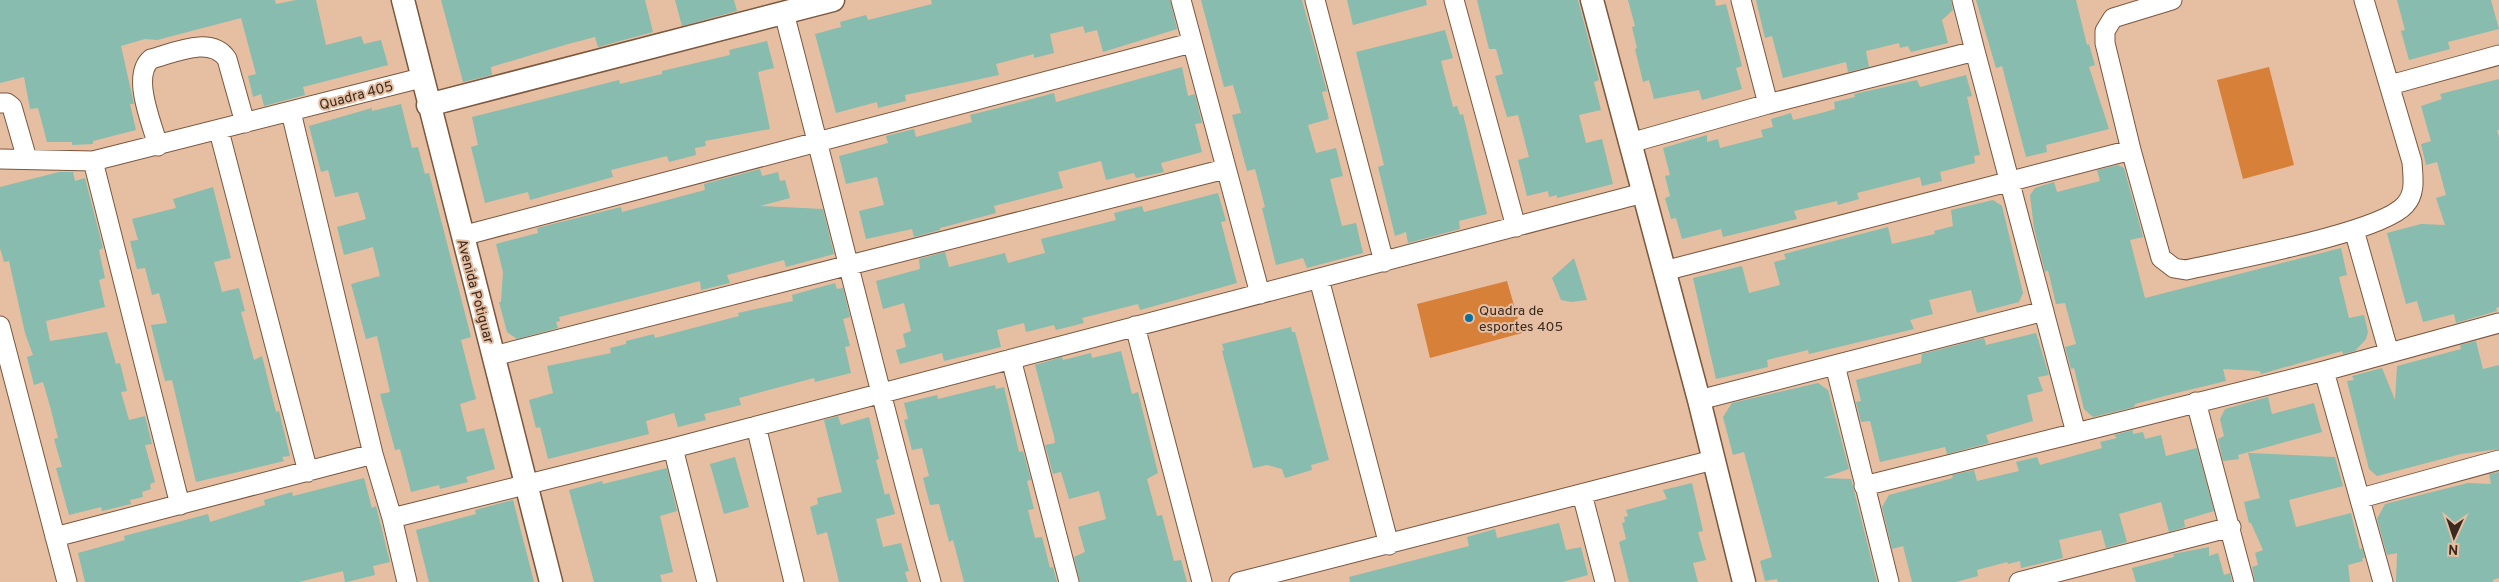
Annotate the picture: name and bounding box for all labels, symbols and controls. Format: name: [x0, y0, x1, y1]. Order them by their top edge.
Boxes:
street label: Quadra 405: [318, 78, 395, 114]
street label: Avenida Potiguar: [452, 237, 497, 346]
place label: Quadra de esportes 405: [1479, 303, 1563, 336]
marker: Quadra de esportes 405: [1463, 312, 1475, 324]
north arrow: [2429, 512, 2479, 562]
text: N: [2448, 540, 2459, 557]

